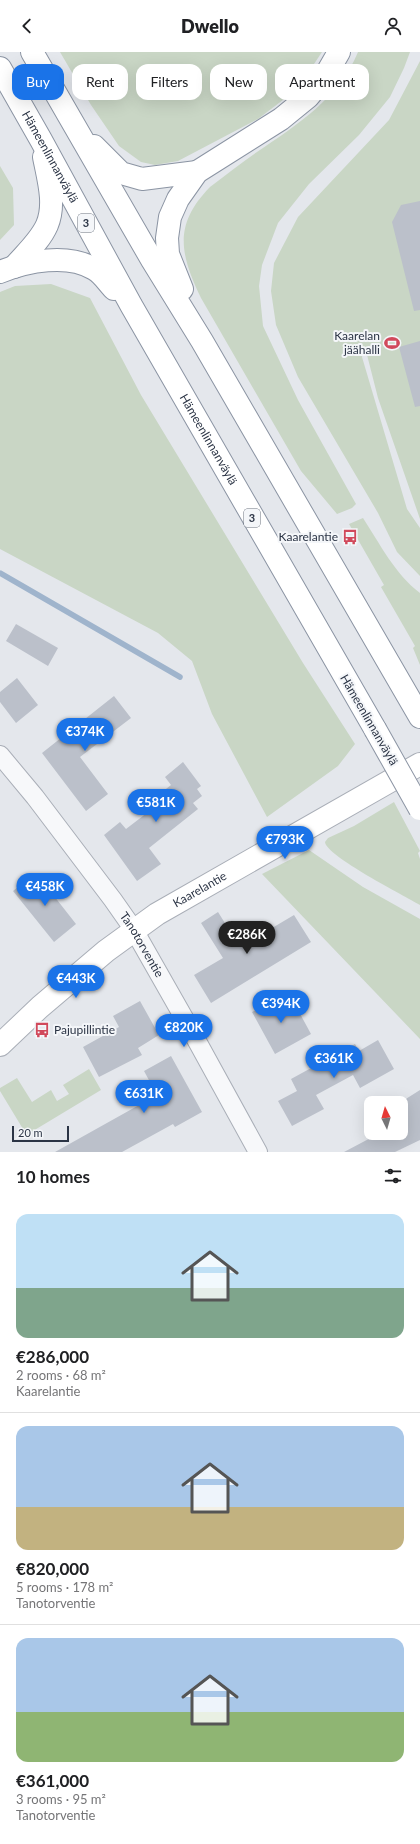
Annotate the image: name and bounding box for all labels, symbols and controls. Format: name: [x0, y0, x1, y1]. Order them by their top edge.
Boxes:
icon: back: [16, 15, 38, 37]
text: Dwello: [181, 15, 239, 37]
icon: person: [382, 15, 404, 37]
chip: Buy: [12, 64, 64, 100]
chip: Rent: [72, 64, 128, 100]
chip: Filters: [136, 64, 202, 100]
chip: New: [210, 64, 267, 100]
chip: Apartment: [275, 64, 369, 100]
street label: Hämeenlinnanväylä: [19, 108, 82, 205]
road number: 3: [78, 214, 94, 232]
place label: Kaarelan jäähalli: [334, 328, 380, 357]
sports icon: Kaarelan jäähalli: [383, 334, 401, 352]
street label: Hämeenlinnanväylä: [177, 391, 241, 488]
road number: 3: [244, 509, 260, 527]
bus stop icon: Kaarelantie: [341, 528, 359, 546]
place label: Kaarelantie: [279, 529, 338, 544]
street label: Hämeenlinnanväylä: [337, 672, 402, 768]
pin: €374K: [57, 718, 113, 752]
text: €374K: [65, 723, 105, 739]
pin: €581K: [128, 789, 184, 823]
text: €581K: [136, 794, 176, 810]
pin: €793K: [257, 826, 313, 860]
text: €793K: [265, 831, 305, 847]
street label: Kaarelantie: [170, 868, 229, 910]
pin: €458K: [17, 873, 73, 907]
text: €458K: [25, 878, 65, 894]
street label: Tanotorventie: [117, 909, 167, 980]
pin: €286K: [219, 921, 275, 955]
text: €286K: [227, 926, 267, 942]
pin: €443K: [48, 965, 104, 999]
text: €443K: [56, 970, 96, 986]
pin: €394K: [253, 990, 309, 1024]
text: €394K: [261, 995, 301, 1011]
pin: €820K: [156, 1014, 212, 1048]
text: €820K: [164, 1019, 204, 1035]
bus stop icon: Pajupillintie: [33, 1021, 51, 1039]
place label: Pajupillintie: [54, 1022, 115, 1037]
pin: €361K: [306, 1045, 362, 1079]
text: €361K: [314, 1050, 354, 1066]
pin: €631K: [116, 1080, 172, 1114]
text: €631K: [124, 1085, 164, 1101]
north arrow: [364, 1096, 408, 1140]
map controls: [364, 1096, 408, 1140]
scale bar: [12, 1124, 69, 1143]
text: 20 m: [18, 1126, 43, 1139]
icon: filters: [382, 1165, 404, 1187]
text: 10 homes: [16, 1166, 90, 1187]
icon: home: [174, 1240, 246, 1312]
text: €286,000: [16, 1346, 89, 1367]
text: 2 rooms · 68 m²: [16, 1367, 106, 1383]
text: Kaarelantie: [16, 1383, 80, 1399]
icon: home: [174, 1452, 246, 1524]
text: €820,000: [16, 1558, 89, 1579]
text: 5 rooms · 178 m²: [16, 1579, 113, 1595]
text: Tanotorventie: [16, 1595, 95, 1611]
icon: home: [174, 1664, 246, 1736]
text: €361,000: [16, 1770, 89, 1791]
text: 3 rooms · 95 m²: [16, 1791, 106, 1807]
text: Tanotorventie: [16, 1807, 95, 1823]

